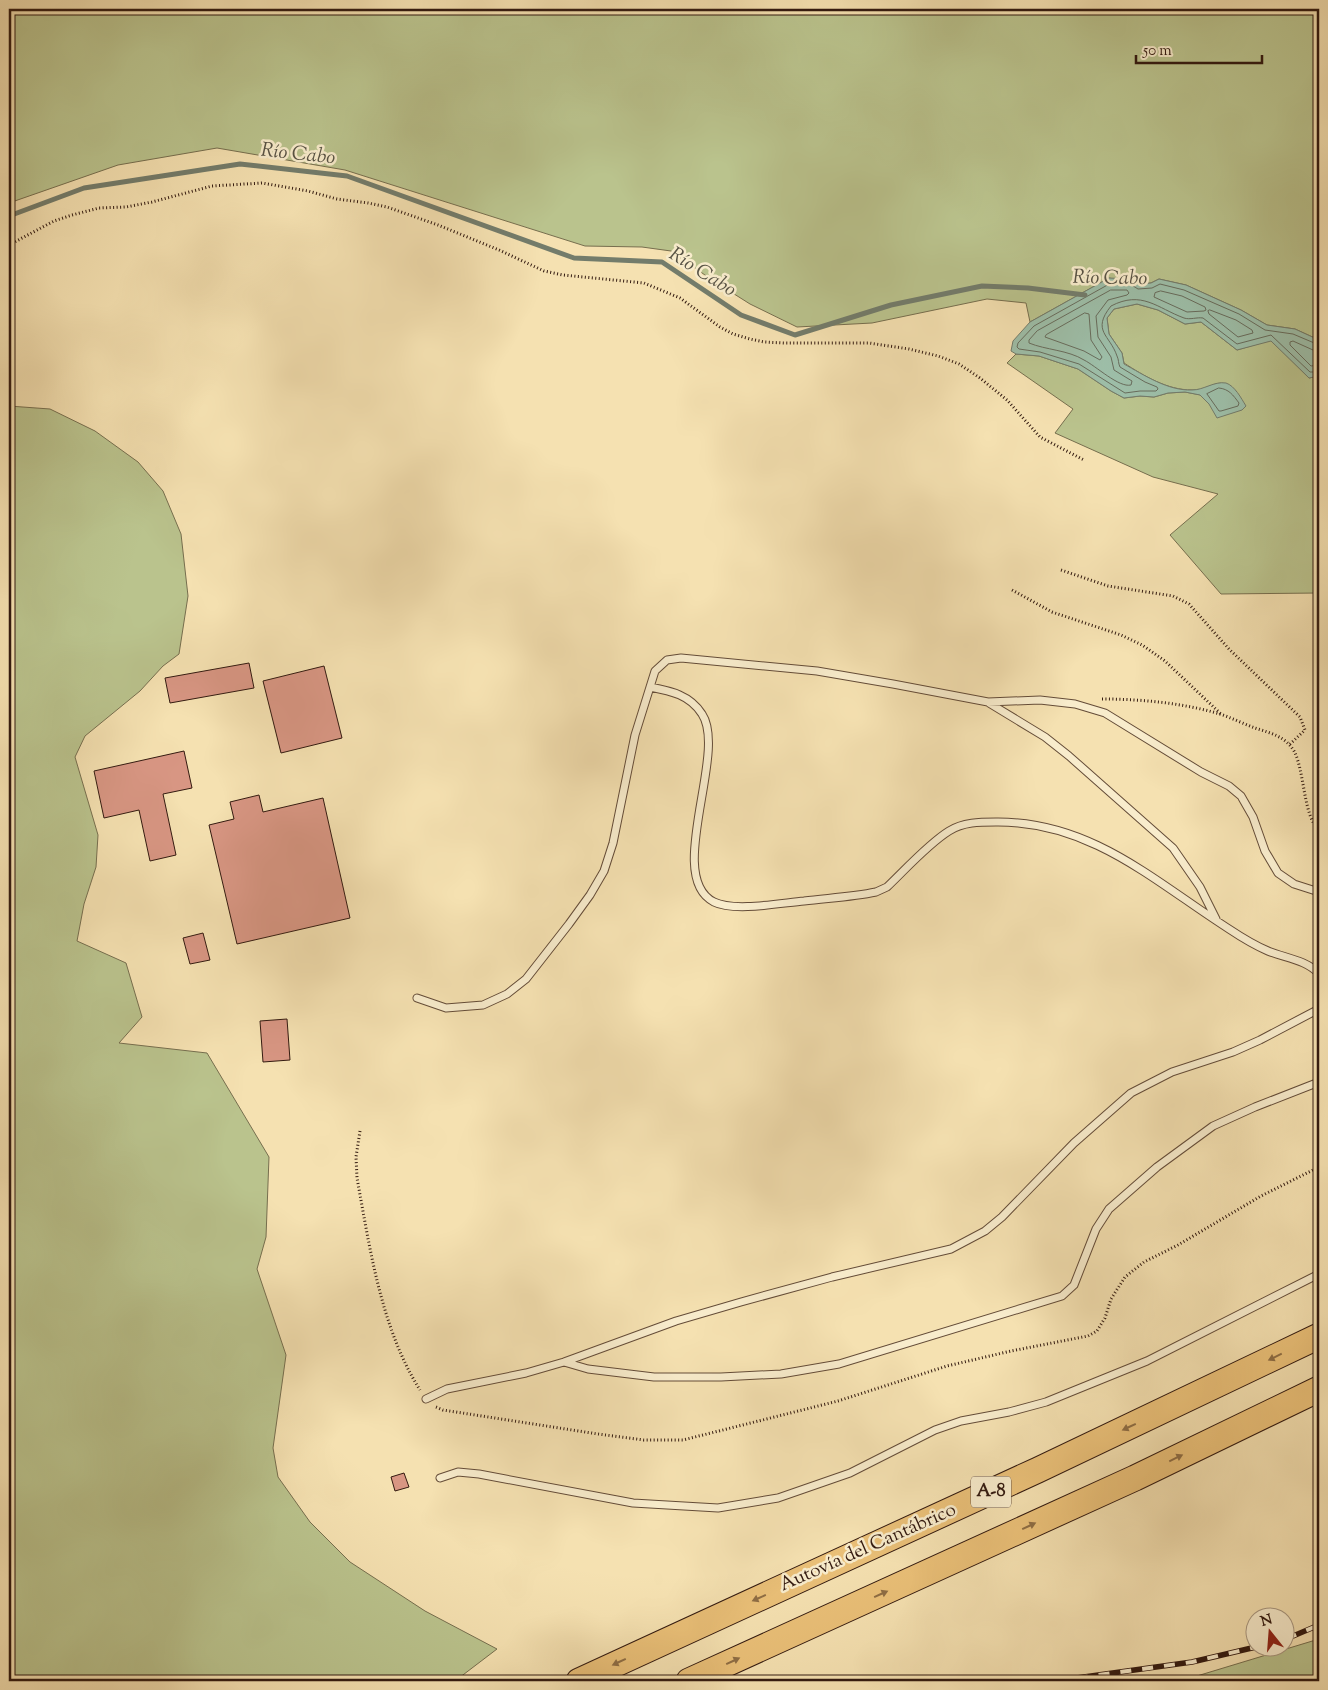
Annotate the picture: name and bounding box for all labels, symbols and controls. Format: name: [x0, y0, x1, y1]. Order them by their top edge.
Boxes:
scale bar: [1136, 32, 1262, 64]
text: 50 m: [1142, 41, 1172, 62]
water label: Río Cabo: [259, 137, 337, 173]
water label: Río Cabo: [663, 241, 741, 305]
water label: Río Cabo: [1072, 264, 1148, 294]
one-way arrow: [1268, 1353, 1283, 1361]
one-way arrow: [1122, 1424, 1136, 1432]
one-way arrow: [1169, 1453, 1184, 1462]
road number: A-8: [971, 1476, 1011, 1508]
street label: Autovía del Cantábrico: [775, 1497, 961, 1599]
one-way arrow: [1022, 1522, 1036, 1530]
one-way arrow: [874, 1589, 888, 1597]
one-way arrow: [752, 1594, 766, 1602]
north arrow: [1246, 1608, 1296, 1658]
text: N: [1259, 1610, 1275, 1633]
one-way arrow: [726, 1656, 740, 1664]
one-way arrow: [612, 1658, 626, 1666]

